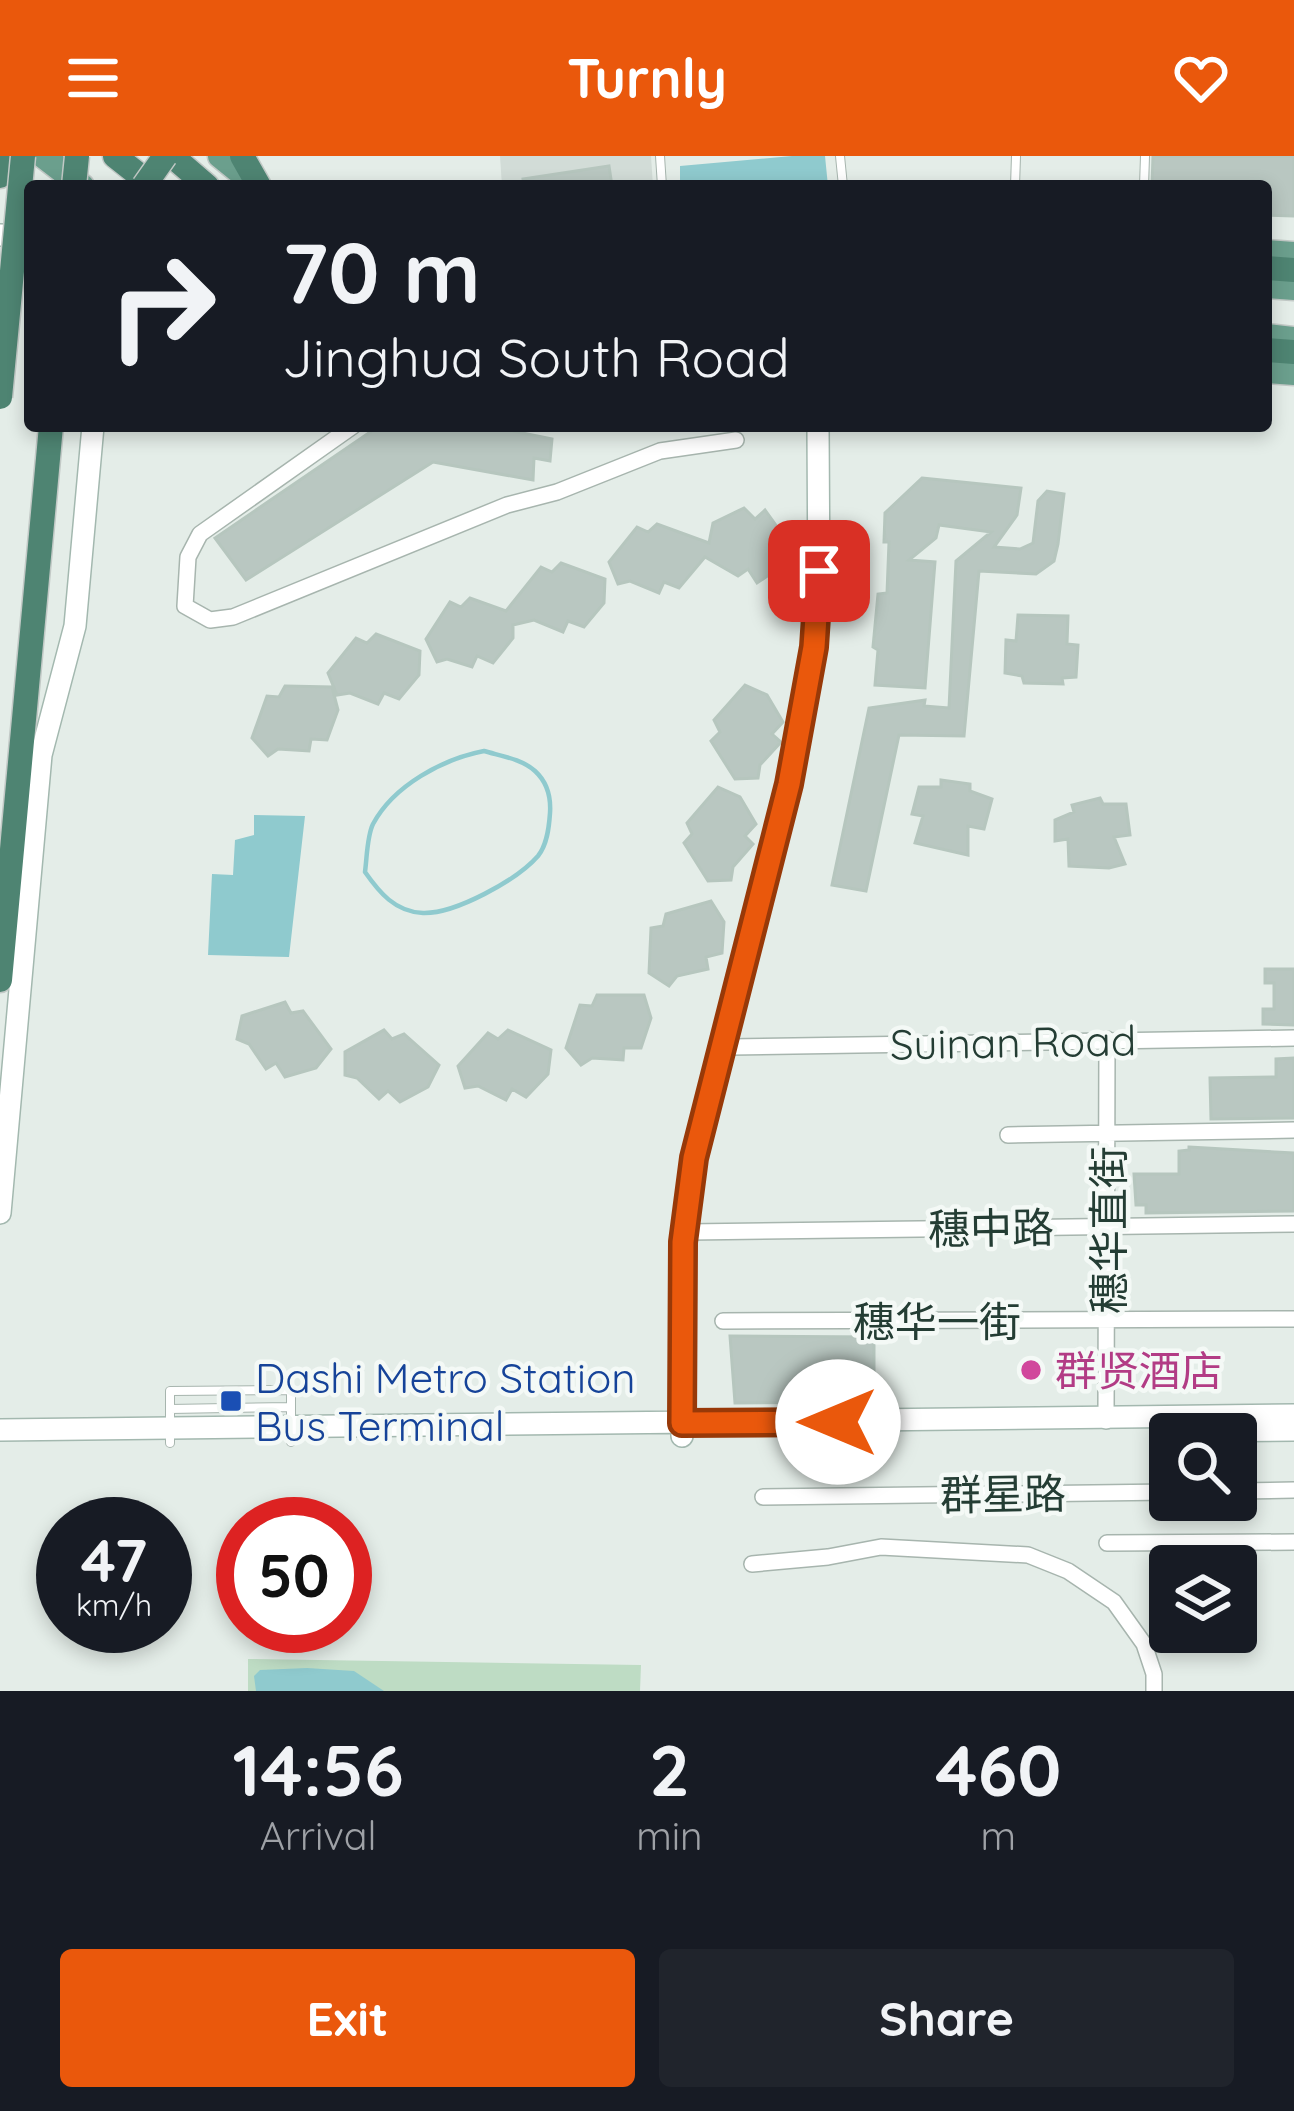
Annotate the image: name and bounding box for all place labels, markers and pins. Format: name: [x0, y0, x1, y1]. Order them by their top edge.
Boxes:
pin: [768, 520, 870, 622]
place label: 群贤酒店: [1055, 1344, 1223, 1397]
place label: Dashi Metro Station Bus Terminal: [255, 1351, 636, 1452]
marker: 群贤酒店: [1018, 1357, 1044, 1383]
marker: Dashi Metro Station Bus Terminal: [218, 1388, 244, 1414]

